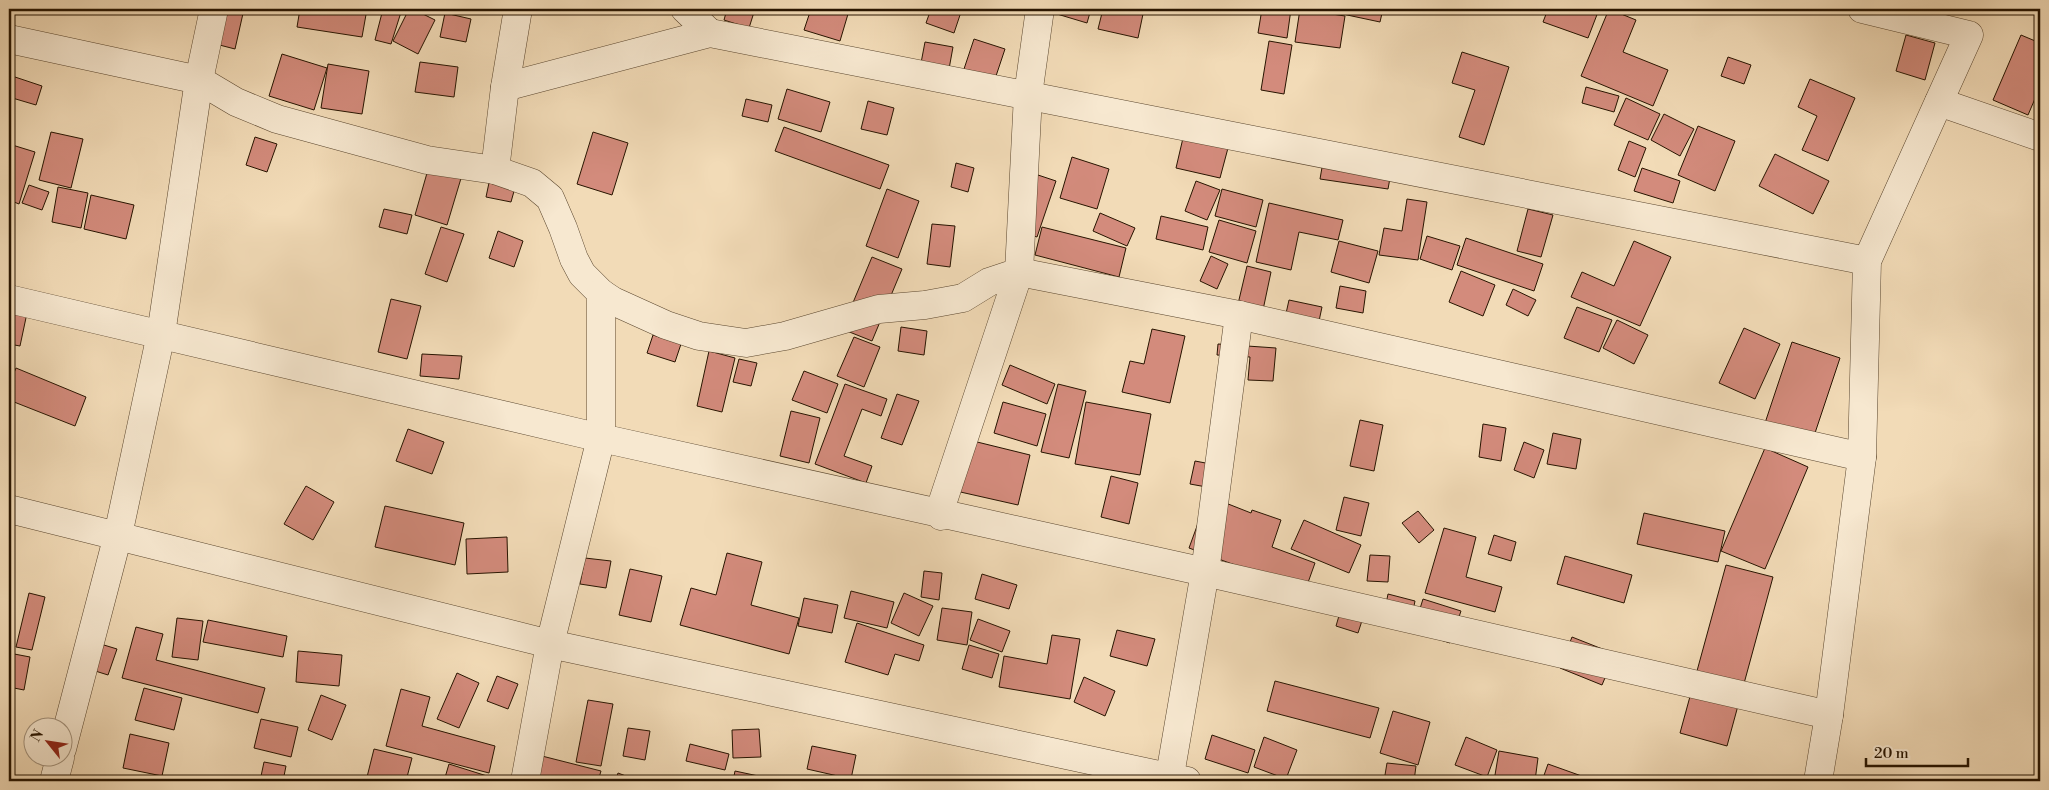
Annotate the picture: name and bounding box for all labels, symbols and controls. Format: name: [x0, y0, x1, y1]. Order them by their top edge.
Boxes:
north arrow: [22, 718, 72, 768]
text: N: [27, 727, 48, 745]
scale bar: [1866, 735, 1969, 767]
text: 20 m: [1874, 744, 1909, 763]

